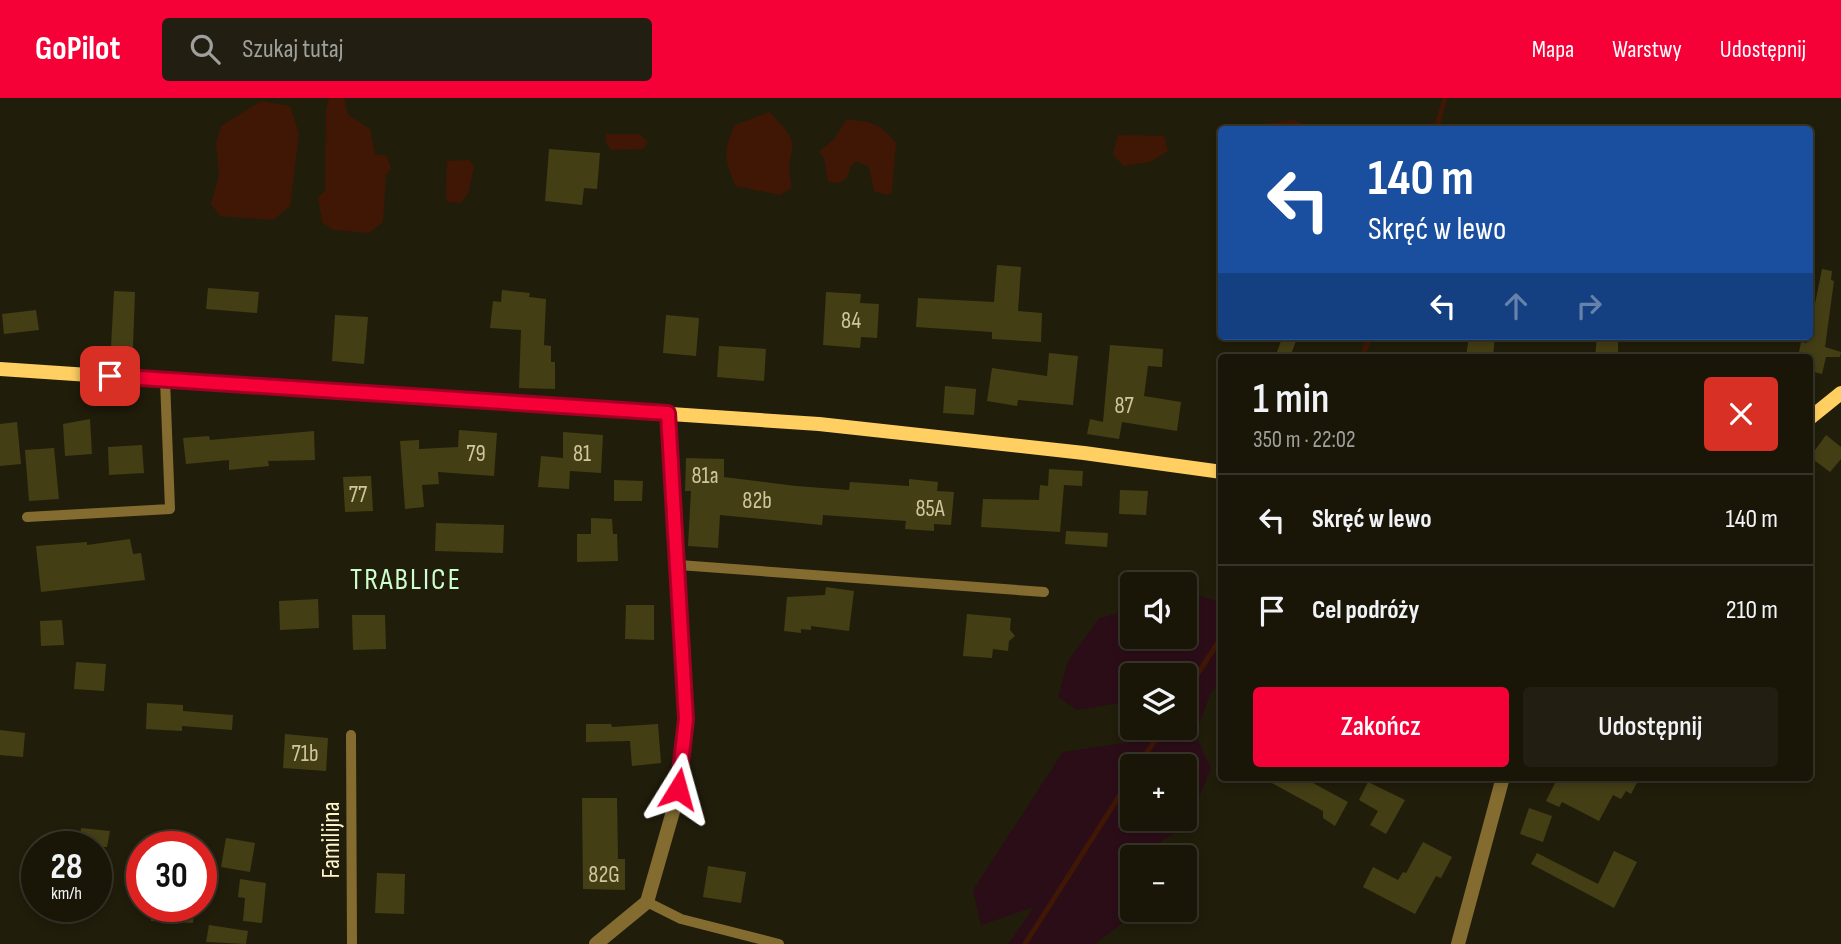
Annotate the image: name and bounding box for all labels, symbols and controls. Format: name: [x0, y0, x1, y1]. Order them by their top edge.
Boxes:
search box: [162, 18, 652, 81]
text: GoPilot: [35, 29, 120, 69]
icon: search: [186, 30, 224, 68]
text: Szukaj tutaj: [242, 34, 343, 65]
text: Mapa: [1532, 35, 1574, 64]
text: Warstwy: [1612, 35, 1682, 64]
text: Udostępnij: [1720, 35, 1806, 64]
text: 140 m: [1368, 150, 1474, 209]
icon: left: [1253, 154, 1344, 245]
text: Skręć w lewo: [1368, 210, 1506, 249]
icon: left: [1424, 287, 1462, 325]
icon: ahead: [1497, 287, 1535, 325]
icon: right: [1570, 287, 1608, 325]
house number: 84: [841, 307, 861, 335]
pin: [80, 346, 140, 406]
icon: arrive: [91, 357, 129, 395]
text: 1 min: [1253, 374, 1329, 425]
button: close: [1704, 377, 1778, 451]
house number: 87: [1114, 392, 1134, 420]
text: 350 m · 22:02: [1253, 426, 1355, 454]
house number: 79: [466, 440, 486, 468]
house number: 81: [573, 440, 591, 468]
house number: 81a: [691, 462, 719, 490]
house number: 77: [349, 481, 367, 509]
house number: 82b: [742, 487, 772, 515]
house number: 85A: [915, 495, 945, 523]
icon: left: [1253, 501, 1291, 539]
text: Skręć w lewo: [1312, 504, 1432, 535]
text: 140 m: [1726, 504, 1778, 535]
district label: TRABLICE: [350, 562, 462, 598]
map controls: [1120, 572, 1197, 922]
button: sound: [1120, 572, 1197, 649]
icon: arrive: [1253, 592, 1291, 630]
text: Cel podróży: [1312, 595, 1419, 626]
text: 210 m: [1726, 595, 1778, 626]
button: layers: [1120, 663, 1197, 740]
button: Zakończ: [1253, 687, 1509, 767]
button: Udostępnij: [1523, 687, 1778, 767]
house number: 71b: [291, 740, 319, 768]
position arrow: [641, 752, 715, 826]
button: +: [1120, 754, 1197, 831]
street label: Familijna: [316, 802, 347, 878]
speed limit sign: 30: [126, 831, 217, 922]
button: −: [1120, 845, 1197, 922]
text: 28: [51, 846, 82, 889]
house number: 82G: [588, 861, 620, 889]
text: km/h: [51, 883, 82, 904]

